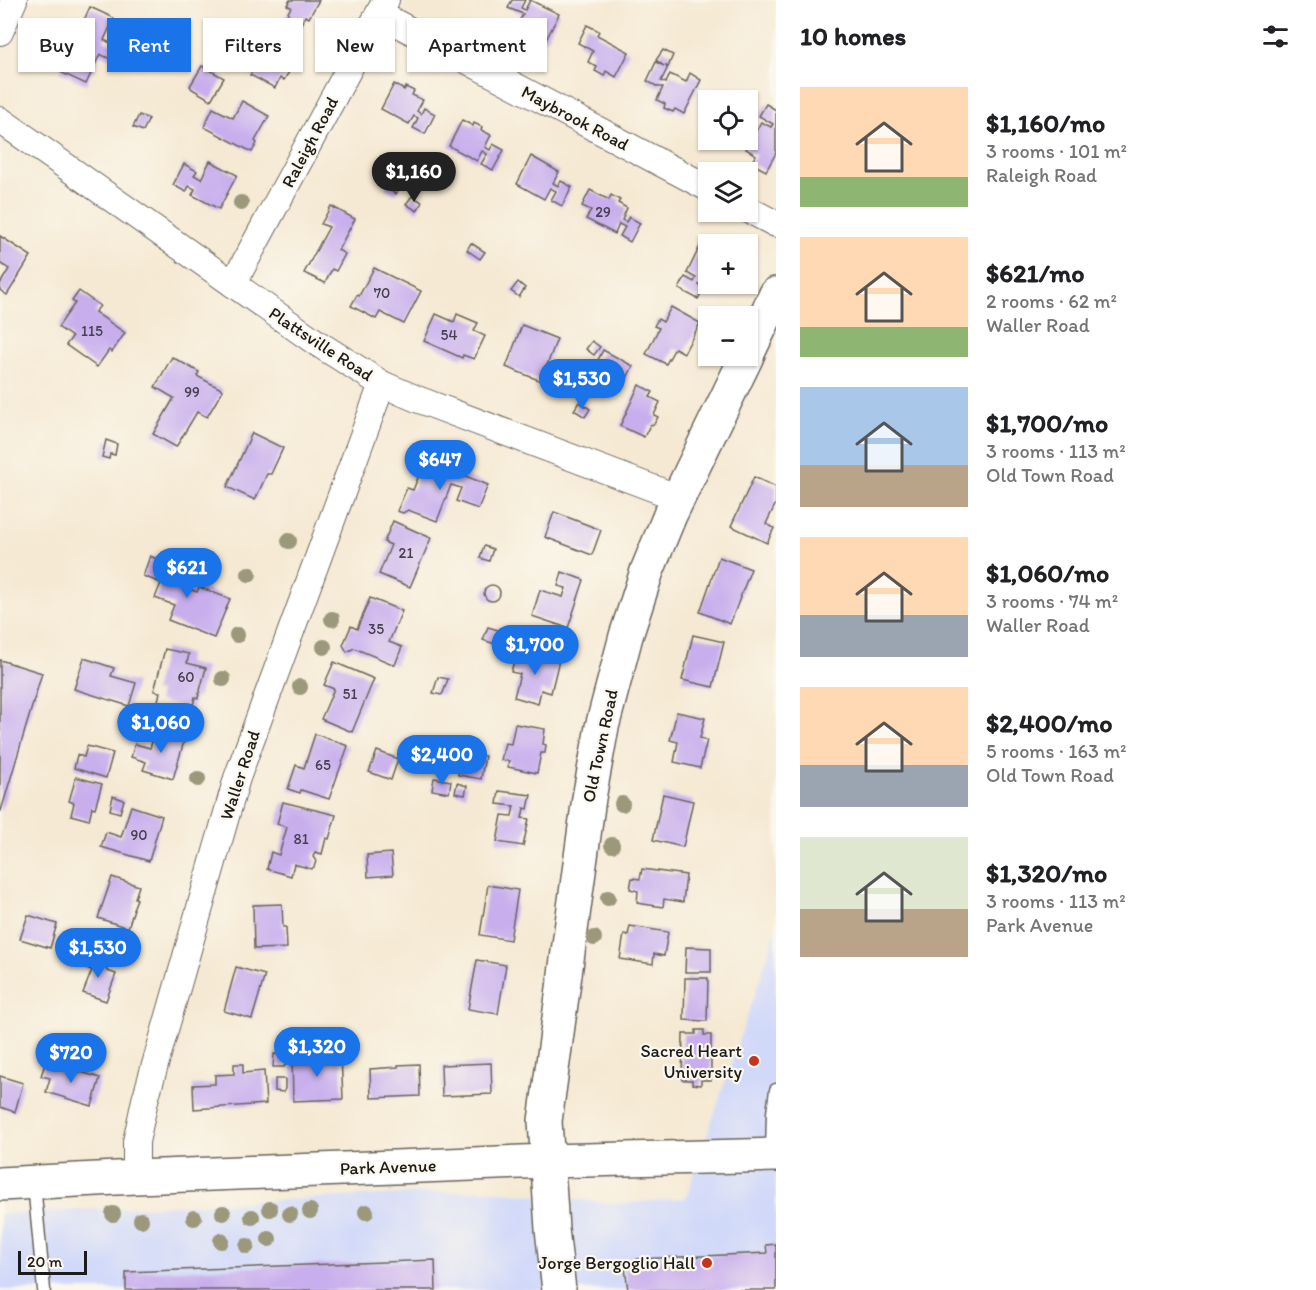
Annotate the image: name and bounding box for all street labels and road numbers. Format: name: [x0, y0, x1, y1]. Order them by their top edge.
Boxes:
street label: Maybrook Road: [518, 80, 633, 156]
street label: Raleigh Road: [277, 93, 343, 191]
street label: Plattsville Road: [265, 302, 378, 386]
street label: Old Town Road: [577, 687, 623, 805]
street label: Waller Road: [215, 727, 265, 823]
street label: Park Avenue: [339, 1154, 437, 1180]

